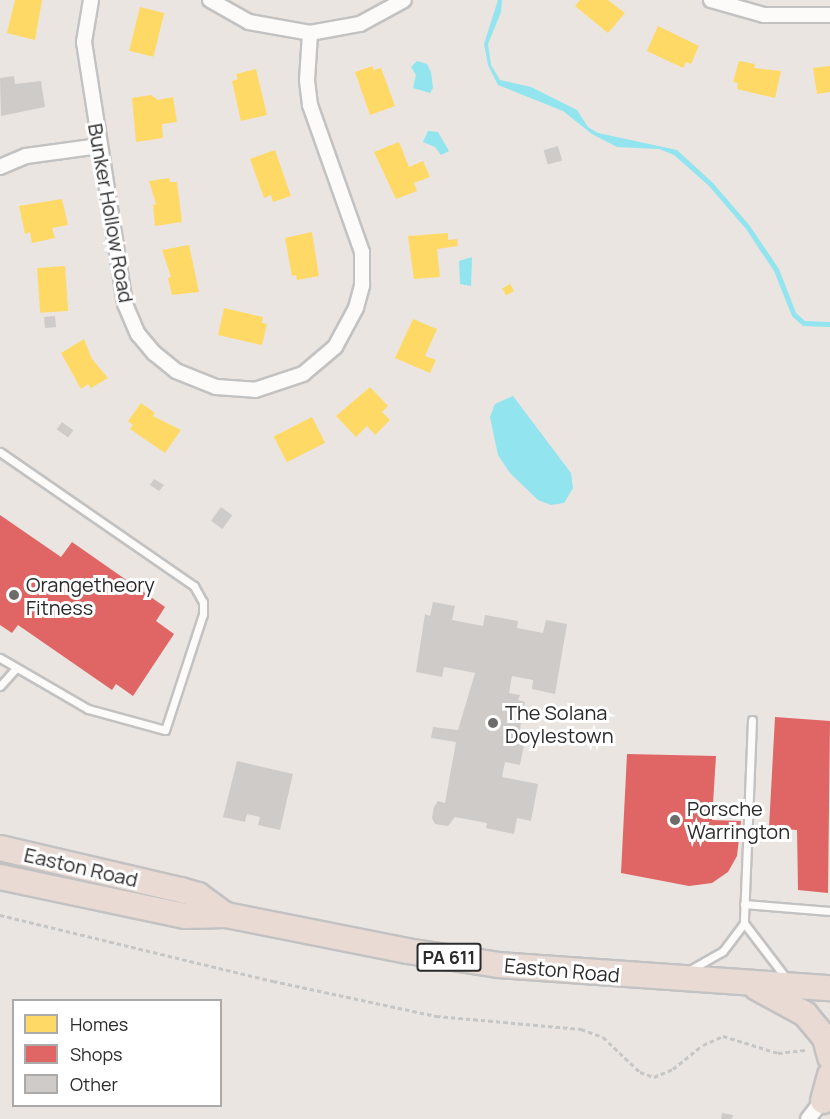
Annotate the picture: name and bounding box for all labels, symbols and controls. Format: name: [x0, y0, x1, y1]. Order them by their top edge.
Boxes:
street label: Bunker Hollow Road: [83, 121, 139, 305]
place label: Orangetheory Fitness: [26, 572, 155, 619]
marker: Orangetheory Fitness: [7, 588, 21, 602]
place label: The Solana Doylestown: [505, 700, 614, 747]
marker: The Solana Doylestown: [486, 716, 500, 730]
place label: Porsche Warrington: [687, 796, 790, 843]
marker: Porsche Warrington: [668, 813, 682, 827]
street label: Easton Road: [22, 842, 140, 892]
road number: PA 611: [416, 942, 482, 972]
street label: Easton Road: [503, 953, 621, 987]
legend: [12, 999, 222, 1107]
text: Homes: [70, 1012, 128, 1036]
text: Shops: [70, 1042, 122, 1066]
text: Other: [70, 1072, 118, 1096]

